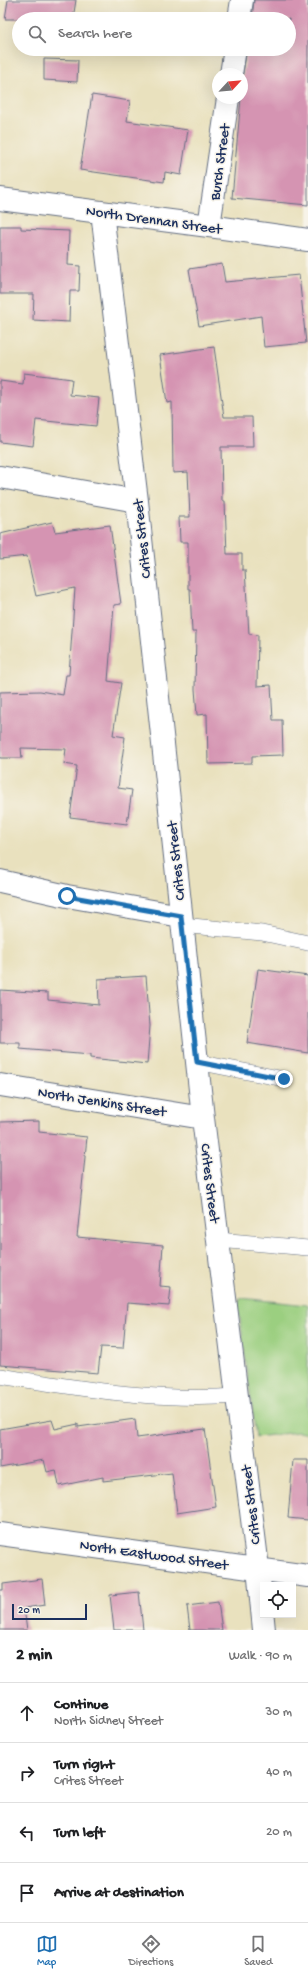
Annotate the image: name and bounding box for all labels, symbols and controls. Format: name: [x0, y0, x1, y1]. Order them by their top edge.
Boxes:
search box: [12, 12, 296, 56]
icon: search: [26, 23, 48, 45]
text: Search here: [58, 25, 132, 43]
north arrow: [212, 68, 248, 104]
street label: Burch Street: [207, 121, 235, 203]
street label: North Drennan Street: [85, 203, 225, 240]
street label: Crites Street: [130, 496, 156, 579]
street label: Crites Street: [164, 818, 190, 901]
route start: [58, 887, 76, 905]
route end: [275, 1070, 293, 1088]
street label: North Jenkins Street: [36, 1084, 169, 1122]
street label: Crites Street: [195, 1143, 223, 1226]
street label: Crites Street: [238, 1462, 266, 1545]
street label: North Eastwood Street: [78, 1537, 231, 1576]
map controls: [260, 1582, 296, 1618]
button: locate: [260, 1582, 296, 1618]
scale bar: [12, 1602, 87, 1621]
text: 20 m: [18, 1605, 40, 1617]
text: 2 min: [16, 1646, 52, 1666]
text: Walk · 90 m: [229, 1649, 292, 1664]
text: Continue: [54, 1696, 108, 1714]
icon: ahead: [16, 1702, 38, 1724]
text: 30 m: [266, 1705, 292, 1720]
text: North Sidney Street: [54, 1714, 163, 1729]
text: Turn right: [54, 1756, 114, 1774]
icon: right: [16, 1762, 38, 1784]
text: 40 m: [266, 1765, 292, 1780]
text: Crites Street: [54, 1774, 123, 1789]
icon: left: [16, 1822, 38, 1844]
text: Turn left: [54, 1824, 105, 1842]
text: 20 m: [266, 1825, 292, 1840]
icon: arrive: [16, 1882, 38, 1904]
text: Arrive at destination: [54, 1884, 184, 1902]
tab: Map: [36, 1933, 58, 1969]
tab: Directions: [129, 1933, 173, 1969]
tab: Saved: [244, 1933, 272, 1969]

